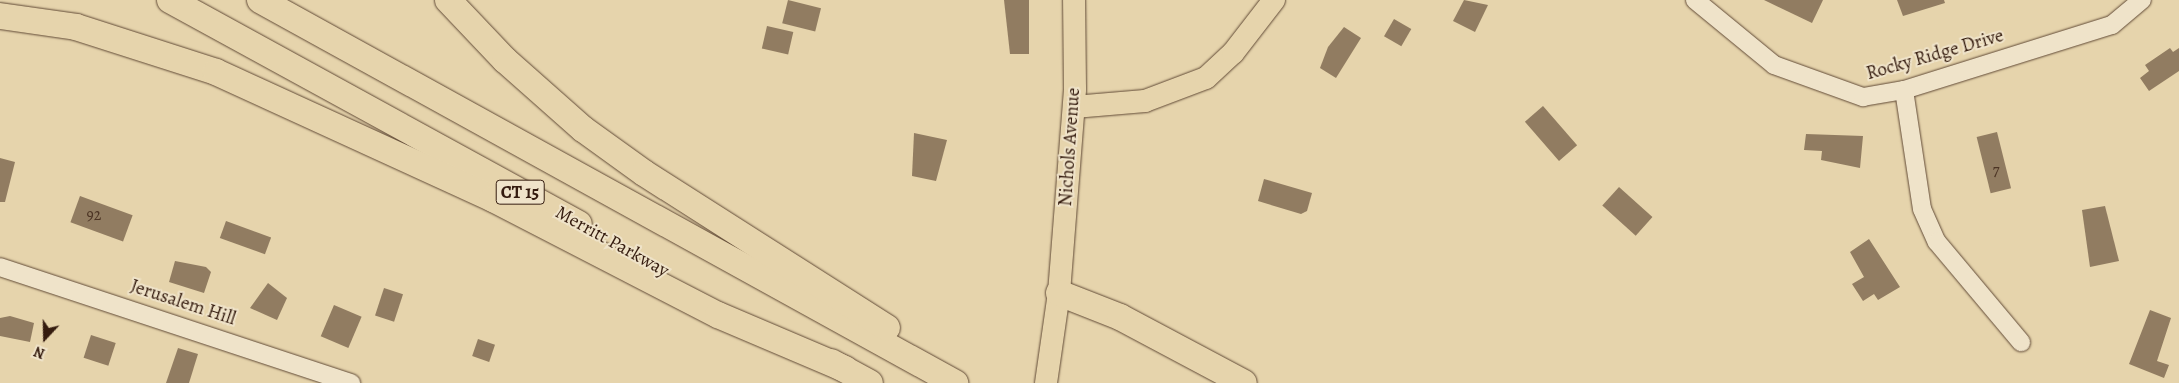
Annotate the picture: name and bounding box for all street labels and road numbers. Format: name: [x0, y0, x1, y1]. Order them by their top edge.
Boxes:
street label: Rocky Ridge Drive: [1864, 25, 2006, 85]
street label: Nichols Avenue: [1054, 87, 1086, 207]
road number: CT 15: [495, 176, 545, 208]
street label: Merritt Parkway: [551, 201, 673, 283]
street label: Jerusalem Hill: [127, 275, 239, 331]

